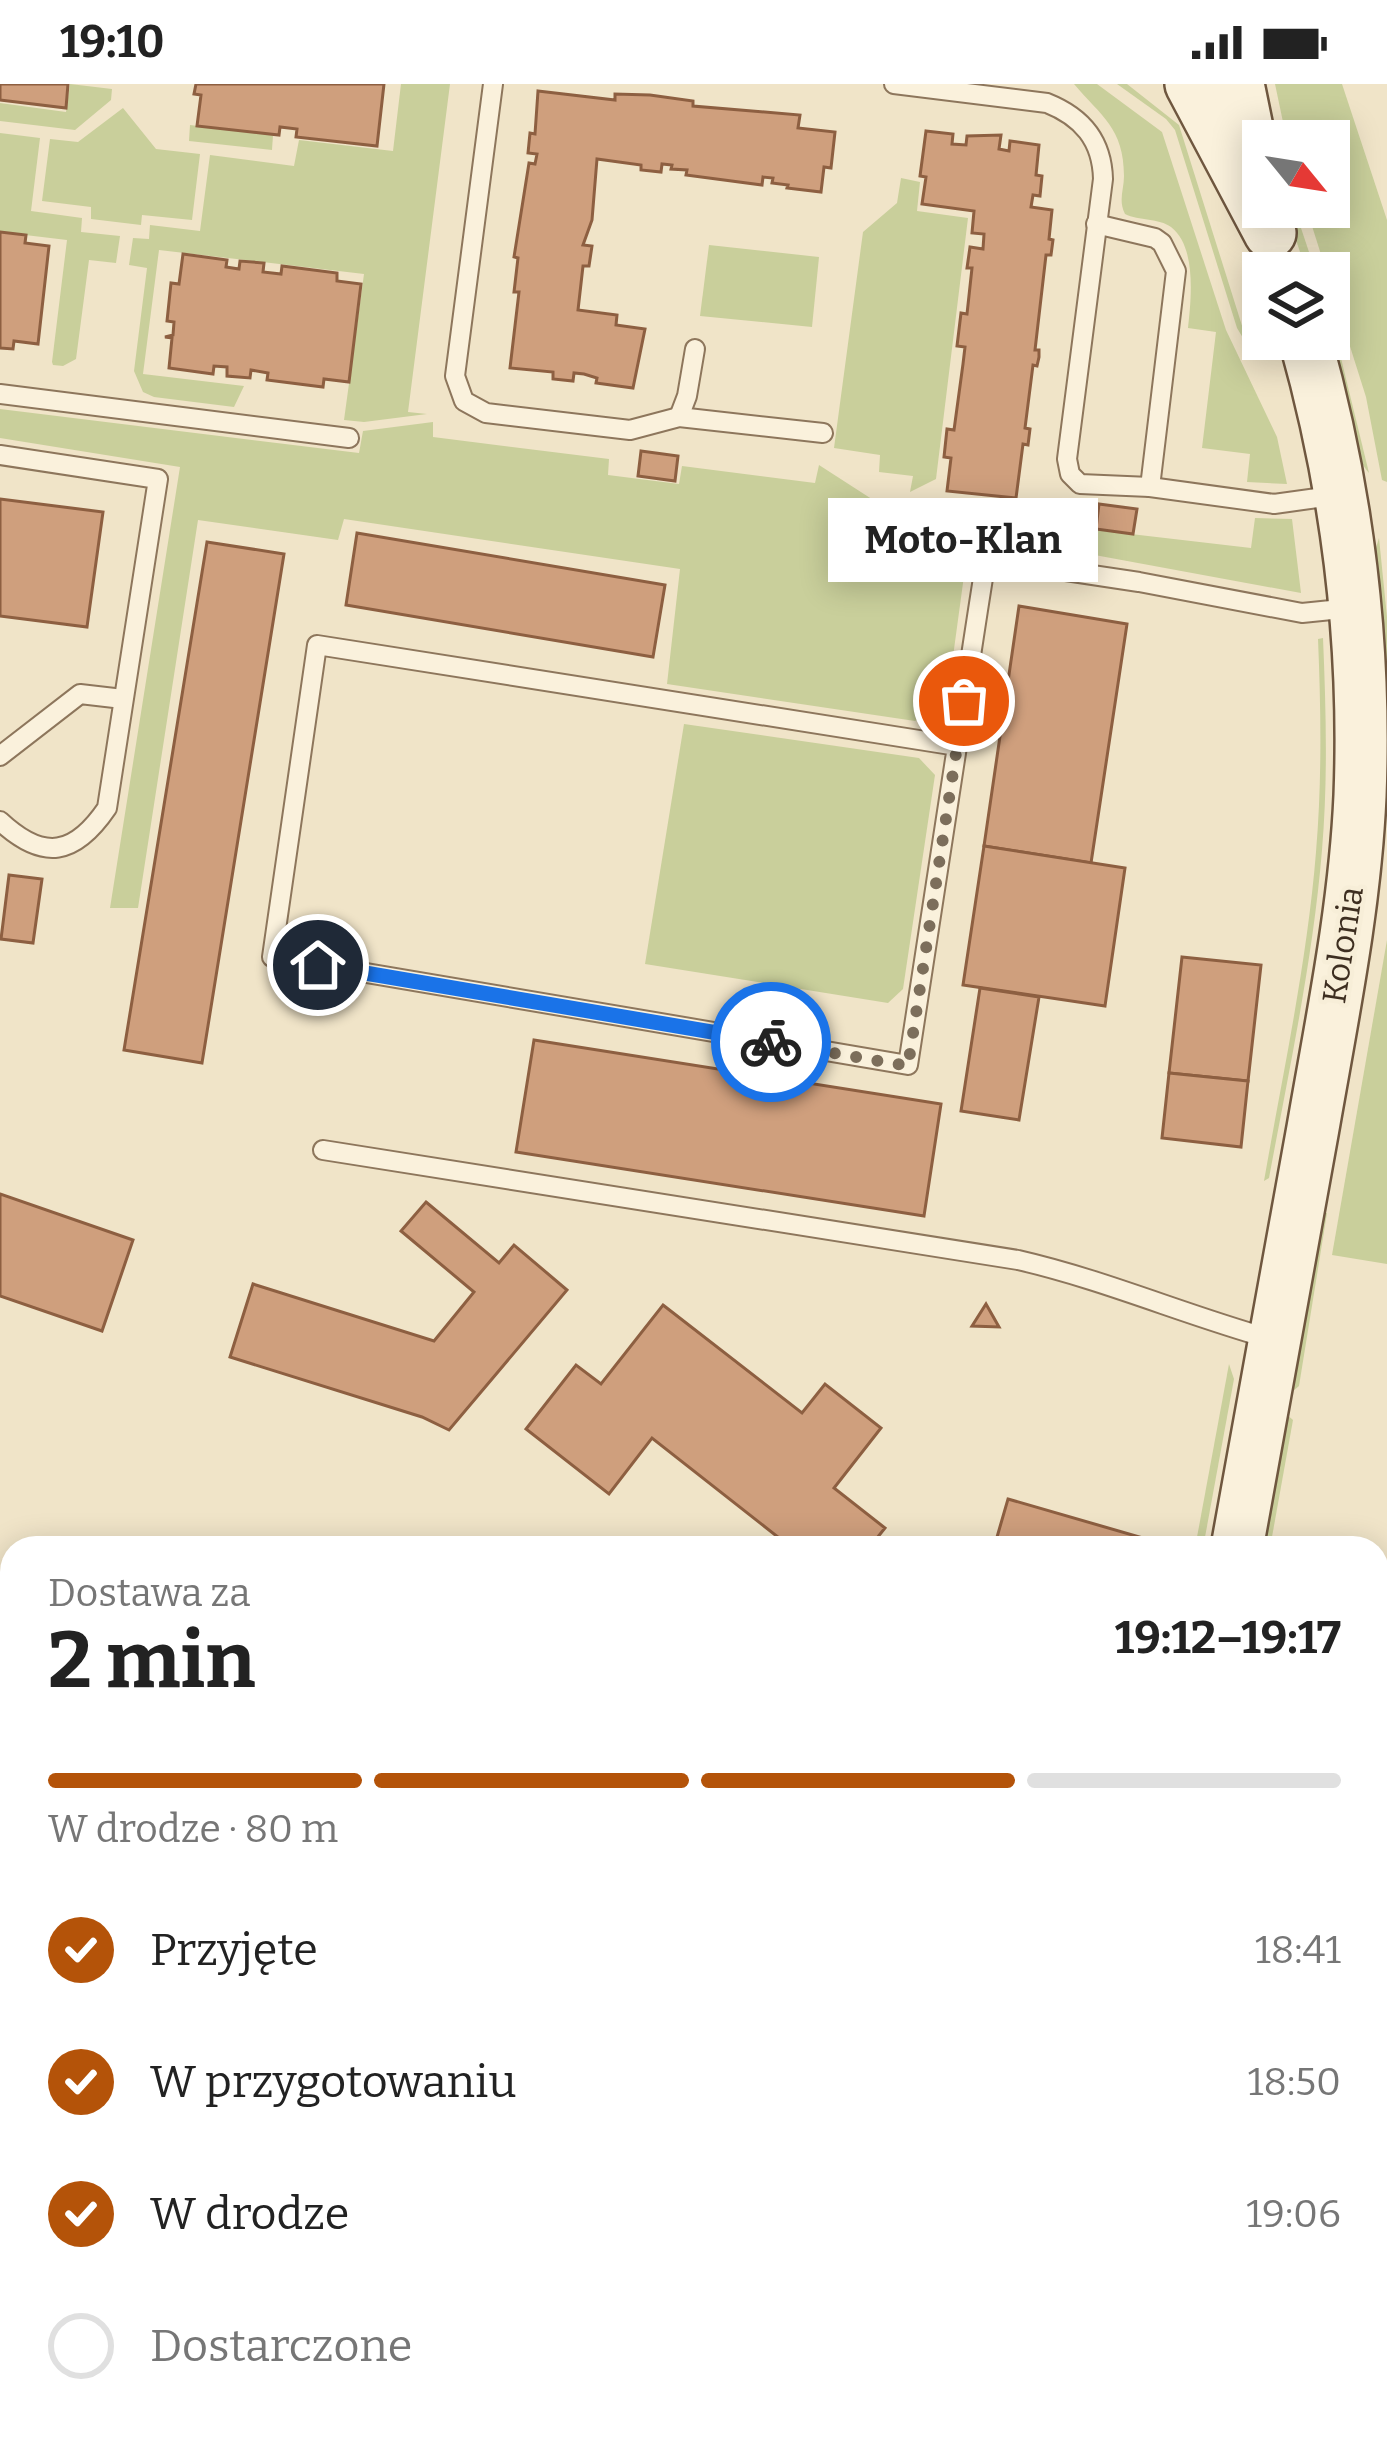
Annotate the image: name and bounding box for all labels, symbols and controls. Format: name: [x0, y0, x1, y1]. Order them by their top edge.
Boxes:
text: 19:10: [60, 15, 165, 69]
north arrow: [1242, 120, 1350, 228]
map controls: [1242, 120, 1350, 360]
button: layers: [1242, 252, 1350, 360]
callout: Moto-Klan: [829, 497, 1099, 581]
text: Moto-Klan: [864, 517, 1062, 563]
pin: [913, 650, 1015, 752]
icon: bag: [931, 668, 997, 734]
street label: Kolonia: [1314, 884, 1372, 1006]
pin: [267, 914, 369, 1016]
icon: home: [285, 932, 351, 998]
courier: [711, 982, 831, 1102]
icon: bike: [738, 1009, 804, 1075]
text: Dostawa za: [48, 1570, 251, 1616]
text: 19:12–19:17: [1115, 1611, 1341, 1665]
text: 2 min: [48, 1614, 255, 1708]
text: W drodze · 80 m: [48, 1806, 338, 1852]
icon: check: [48, 1917, 114, 1983]
text: Przyjęte: [150, 1923, 318, 1977]
text: 18:41: [1255, 1927, 1341, 1973]
icon: check: [48, 2049, 114, 2115]
text: W przygotowaniu: [150, 2055, 516, 2109]
text: 18:50: [1248, 2059, 1341, 2105]
icon: check: [48, 2181, 114, 2247]
text: W drodze: [150, 2187, 349, 2241]
text: 19:06: [1246, 2191, 1341, 2237]
text: Dostarczone: [150, 2319, 412, 2373]

